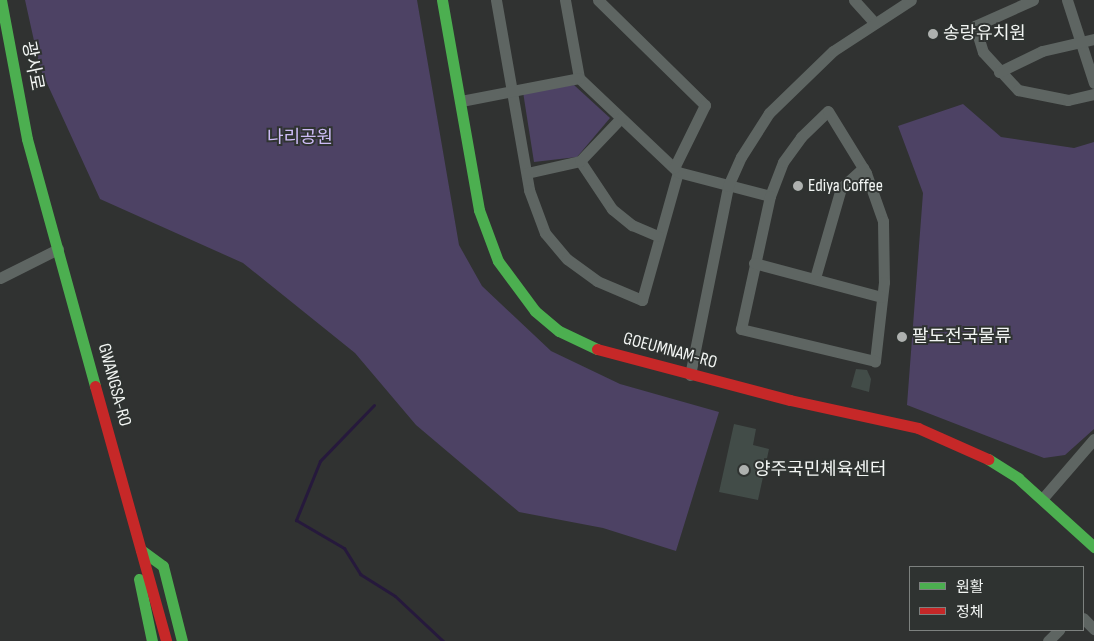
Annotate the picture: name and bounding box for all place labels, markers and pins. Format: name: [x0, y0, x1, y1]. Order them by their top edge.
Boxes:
place label: 송랑유치원: [943, 23, 1026, 45]
marker: 송랑유치원: [927, 28, 939, 40]
place label: Ediya Coffee: [808, 175, 883, 197]
marker: Ediya Coffee: [792, 180, 804, 192]
place label: 팔도전국물류: [912, 326, 1011, 348]
marker: 팔도전국물류: [896, 331, 908, 343]
place label: 양주국민체육센터: [754, 459, 886, 481]
marker: 양주국민체육센터: [738, 464, 750, 476]

